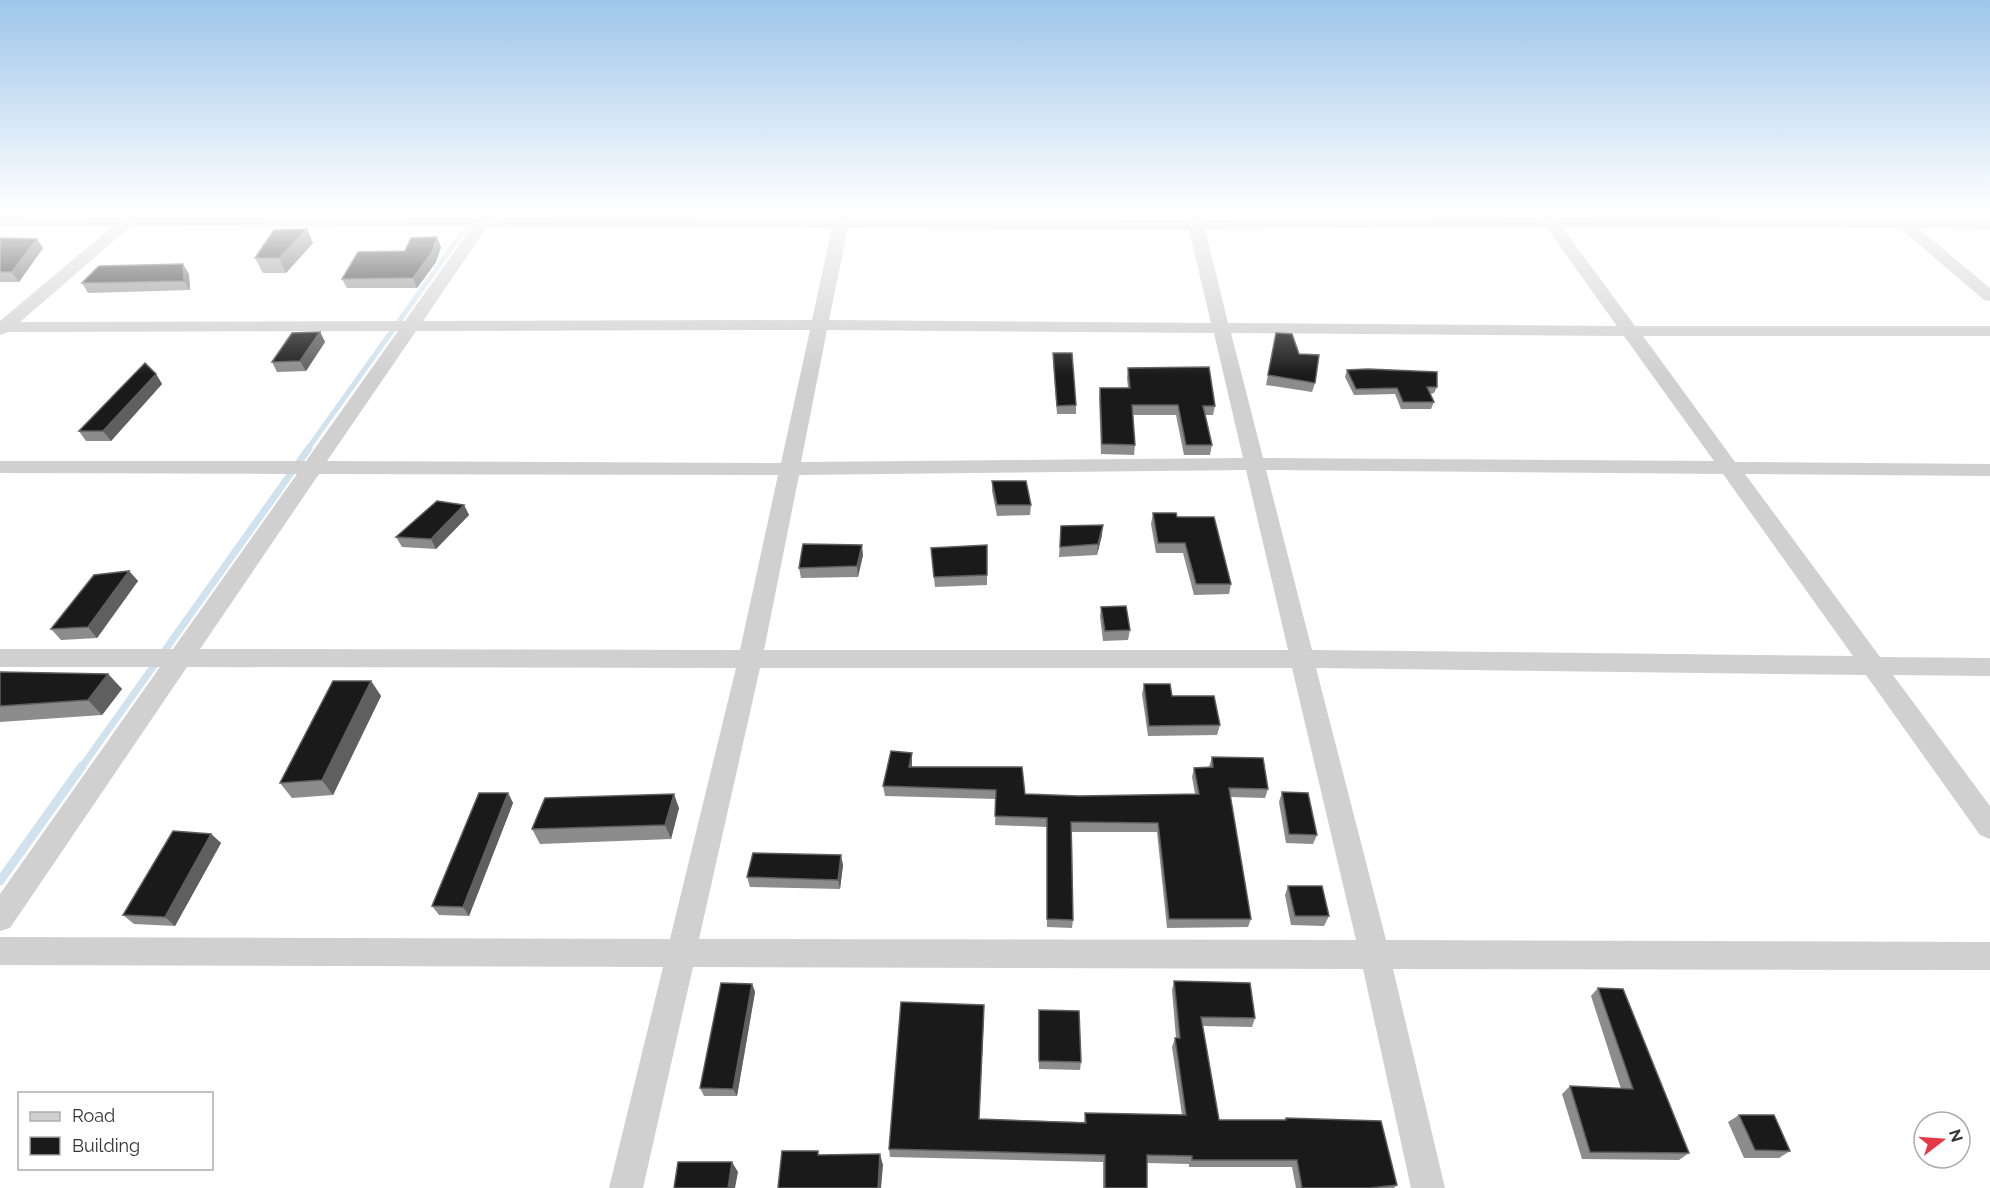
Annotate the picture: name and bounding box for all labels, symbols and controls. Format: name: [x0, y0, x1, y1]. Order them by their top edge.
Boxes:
legend: [18, 1092, 213, 1170]
text: Road: [72, 1105, 115, 1126]
north arrow: [1912, 1110, 1972, 1170]
text: N: [1945, 1127, 1967, 1144]
text: Building: [72, 1135, 140, 1156]

